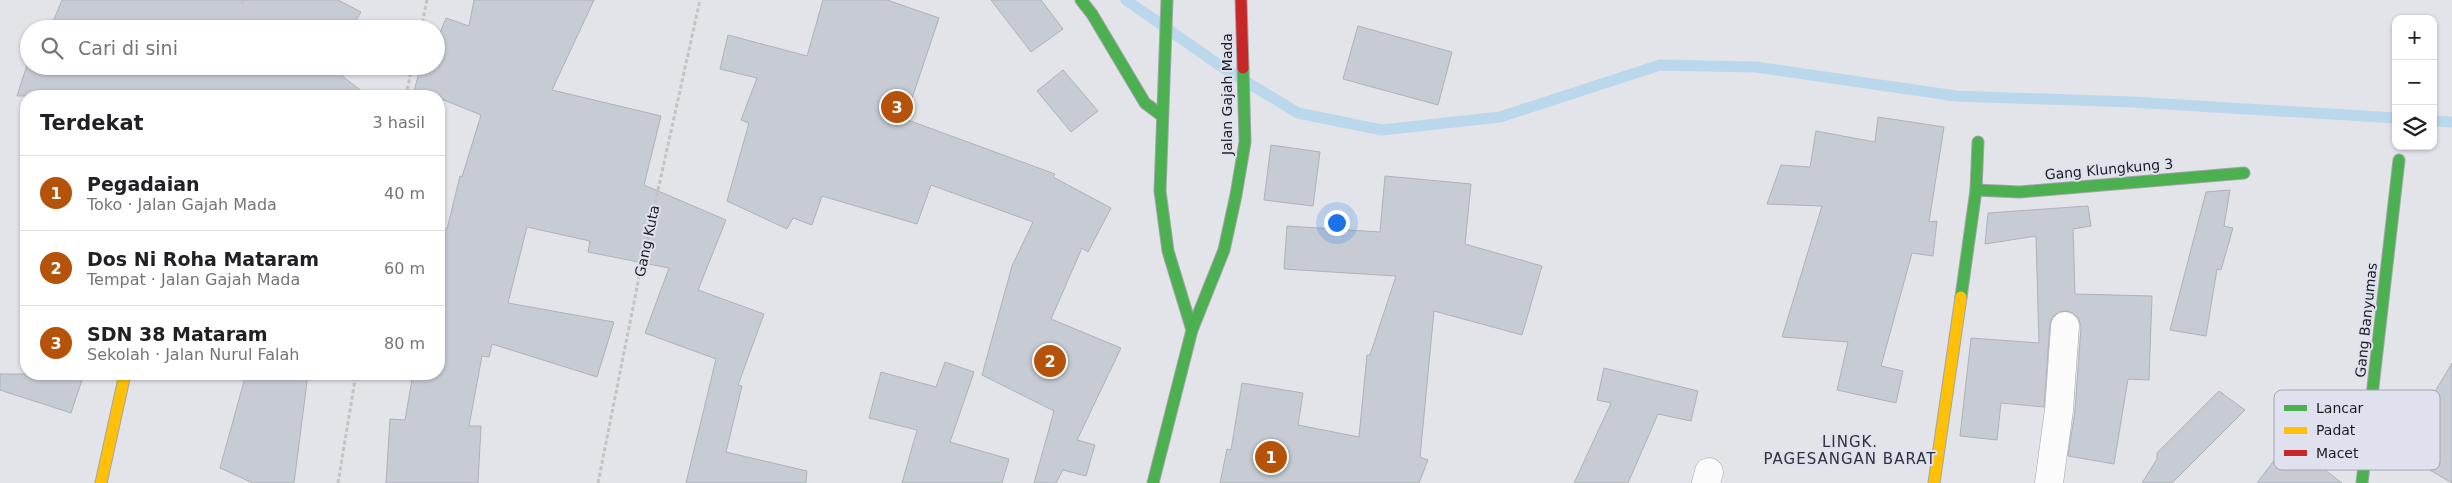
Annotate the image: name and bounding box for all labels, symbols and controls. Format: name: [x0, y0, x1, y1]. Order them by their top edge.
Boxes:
map controls: [2392, 15, 2437, 150]
button: +: [2392, 15, 2437, 60]
search box: [20, 20, 445, 75]
street label: Jalan Gajah Mada: [1219, 33, 1235, 156]
icon: search: [38, 34, 66, 62]
text: Cari di sini: [78, 37, 178, 59]
button: −: [2392, 60, 2437, 105]
pin: 3: [881, 88, 913, 126]
button: layers: [2392, 105, 2437, 150]
text: Terdekat: [40, 111, 144, 135]
text: 3 hasil: [373, 113, 425, 132]
street label: Gang Klungkung 3: [2044, 155, 2174, 183]
text: Pegadaian: [87, 173, 200, 195]
text: 1: [50, 184, 62, 203]
text: 40 m: [384, 184, 425, 203]
text: Toko · Jalan Gajah Mada: [87, 195, 277, 214]
street label: Gang Kuta: [632, 204, 662, 278]
your location: [1324, 210, 1350, 236]
text: Dos Ni Roha Mataram: [87, 248, 319, 270]
text: 2: [50, 259, 62, 278]
text: 60 m: [384, 259, 425, 278]
street label: Gang Banyumas: [2352, 262, 2380, 378]
text: Tempat · Jalan Gajah Mada: [87, 270, 300, 289]
text: SDN 38 Mataram: [87, 323, 268, 345]
text: 3: [50, 334, 62, 353]
text: 80 m: [384, 334, 425, 353]
pin: 2: [1034, 342, 1066, 380]
text: Sekolah · Jalan Nurul Falah: [87, 345, 299, 364]
legend: [2274, 390, 2440, 470]
text: Lancar: [2316, 400, 2364, 416]
text: Padat: [2316, 422, 2356, 438]
district label: LINGK. PAGESANGAN BARAT: [1764, 433, 1936, 468]
pin: 1: [1255, 438, 1287, 476]
text: Macet: [2316, 445, 2359, 461]

